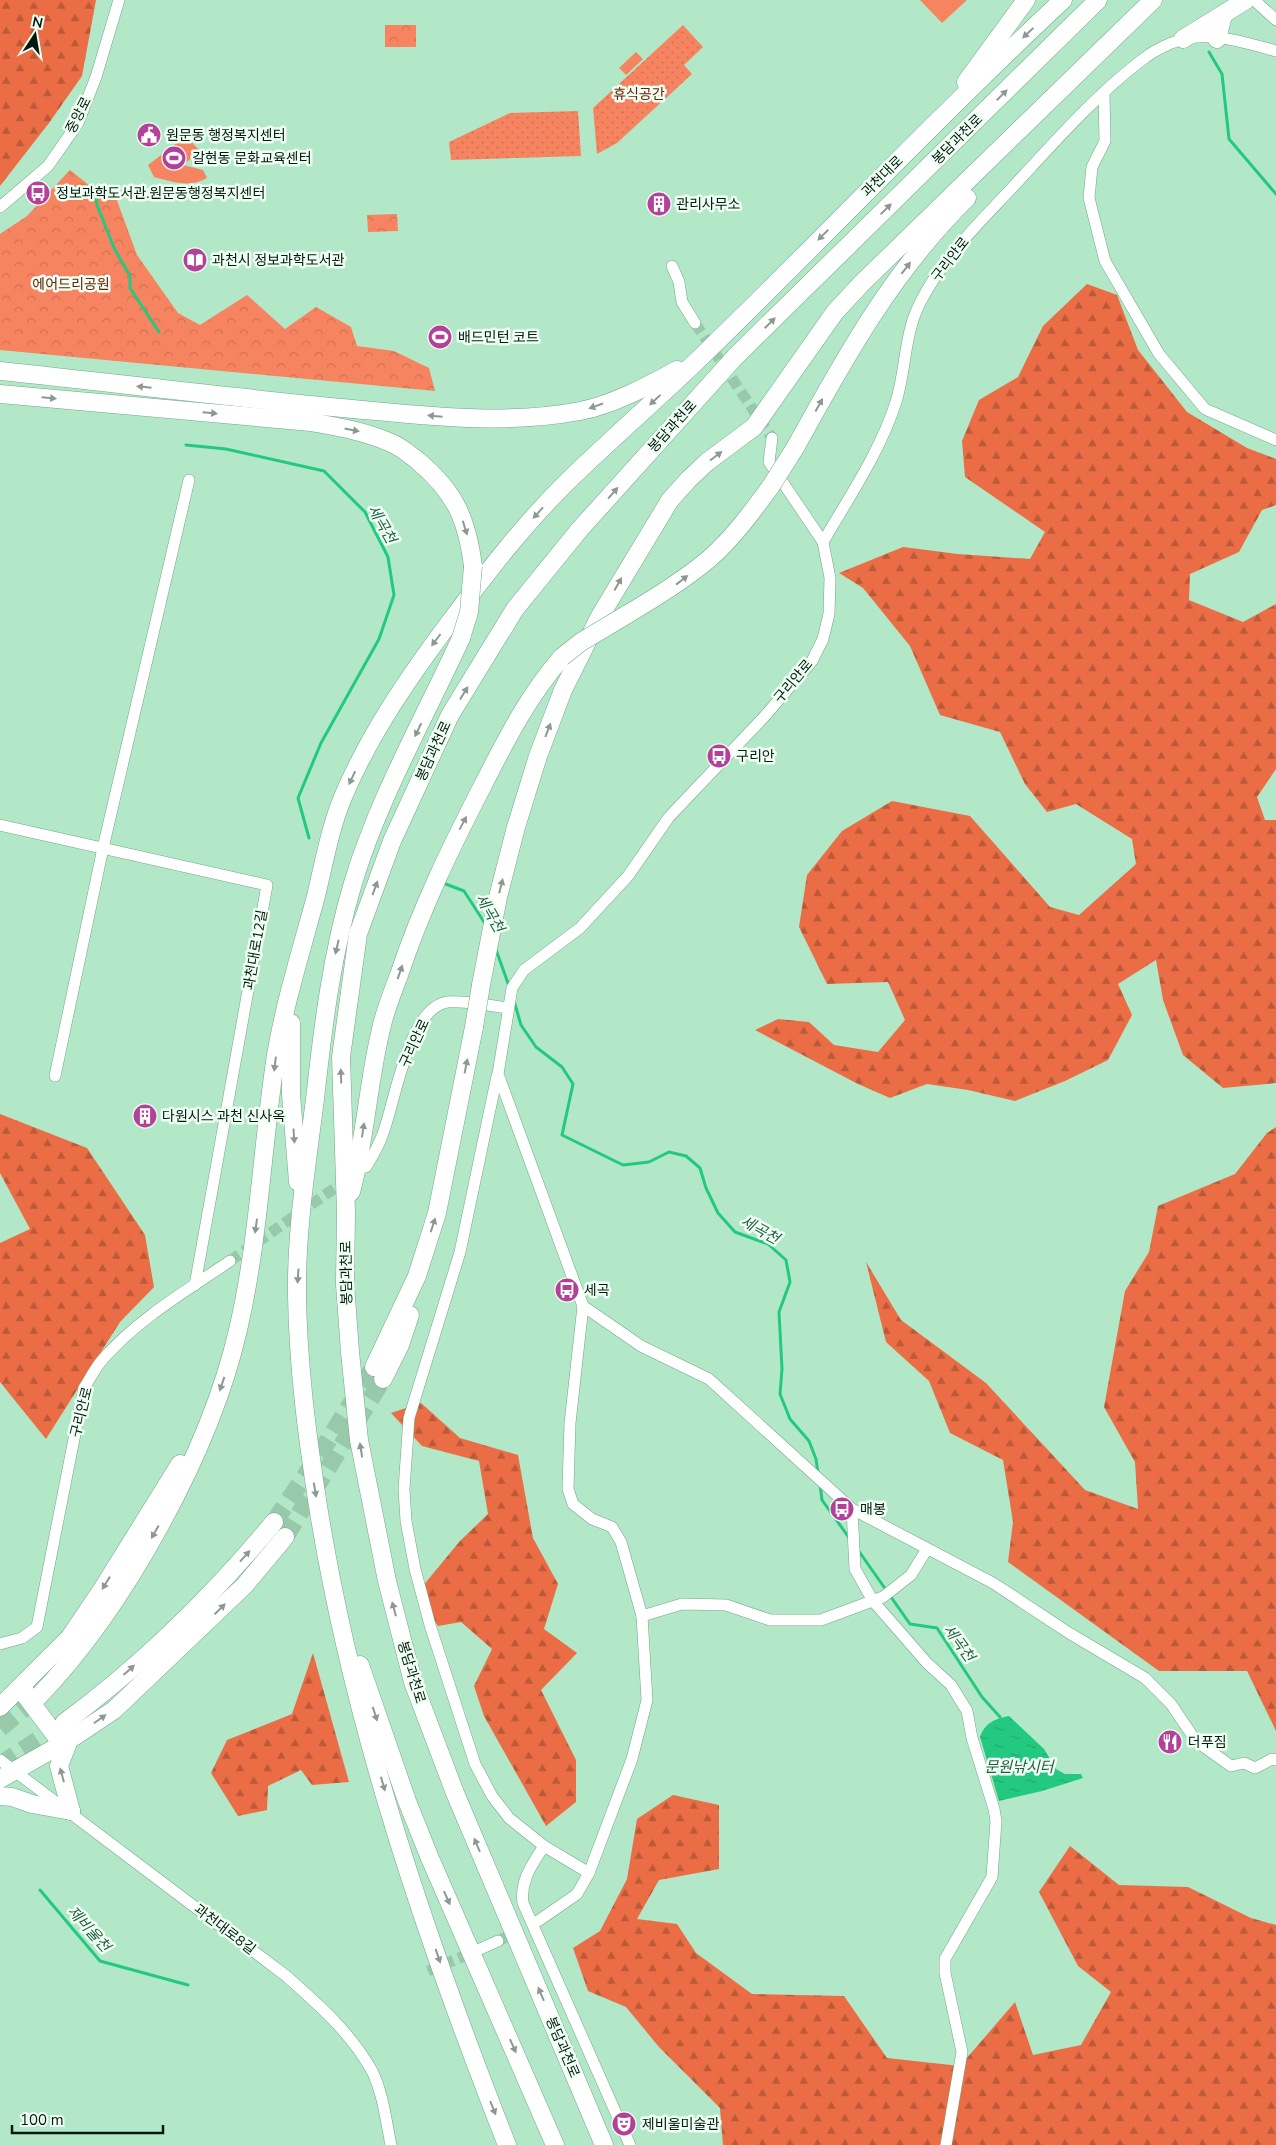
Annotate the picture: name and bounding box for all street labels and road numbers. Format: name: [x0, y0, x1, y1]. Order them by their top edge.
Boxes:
street label: 중앙로: [61, 94, 96, 137]
street label: 봉담과천로: [928, 110, 987, 169]
street label: 과천대로: [857, 151, 907, 201]
street label: 구리안로: [927, 233, 974, 285]
street label: 봉담과천로: [644, 396, 701, 457]
street label: 구리안로: [770, 655, 817, 707]
street label: 봉담과천로: [411, 718, 456, 784]
street label: 과천대로12길: [239, 908, 272, 992]
street label: 구리안로: [395, 1016, 434, 1071]
street label: 봉담과천로: [336, 1241, 357, 1305]
street label: 구리안로: [66, 1385, 97, 1439]
street label: 봉담과천로: [393, 1639, 430, 1706]
street label: 과천대로8길: [190, 1900, 259, 1959]
street label: 봉담과천로: [541, 2014, 584, 2081]

